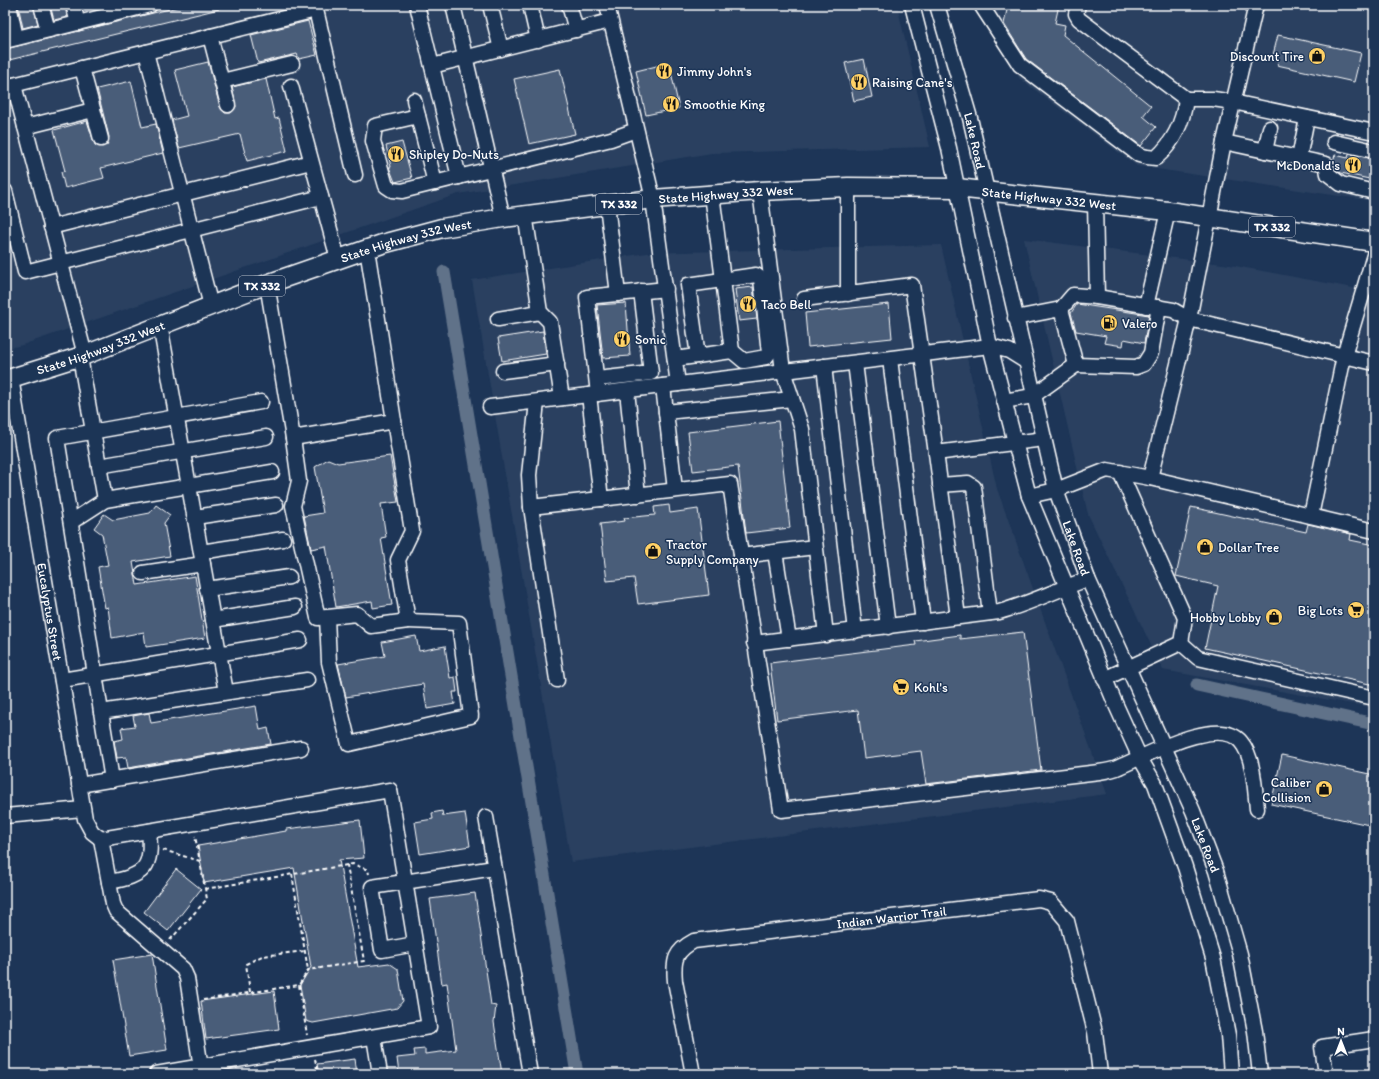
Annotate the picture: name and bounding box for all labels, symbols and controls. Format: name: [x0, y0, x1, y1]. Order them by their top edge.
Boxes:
shop icon: Discount Tire: [1307, 46, 1327, 66]
place label: Discount Tire: [1230, 49, 1304, 64]
restaurant icon: Jimmy John's: [654, 61, 674, 81]
place label: Jimmy John's: [677, 64, 752, 79]
restaurant icon: Raising Cane's: [849, 72, 869, 92]
place label: Raising Cane's: [872, 75, 953, 90]
restaurant icon: Smoothie King: [661, 94, 681, 114]
place label: Smoothie King: [684, 97, 766, 112]
street label: Lake Road: [961, 111, 989, 171]
restaurant icon: Shipley Do-Nuts: [386, 144, 406, 164]
place label: Shipley Do-Nuts: [409, 147, 499, 162]
restaurant icon: McDonald's: [1343, 155, 1363, 175]
place label: McDonald's: [1276, 158, 1340, 173]
street label: State Highway 332 West: [658, 182, 794, 207]
street label: State Highway 332 West: [981, 184, 1117, 213]
road number: TX 332: [596, 194, 642, 214]
street label: State Highway 332 West: [339, 216, 473, 266]
road number: TX 332: [1249, 217, 1295, 237]
road number: TX 332: [239, 276, 285, 296]
restaurant icon: Taco Bell: [738, 294, 758, 314]
place label: Taco Bell: [761, 297, 812, 312]
fuel station icon: Valero: [1099, 313, 1119, 333]
place label: Valero: [1122, 316, 1158, 331]
street label: State Highway 332 West: [35, 318, 167, 378]
restaurant icon: Sonic: [612, 329, 632, 349]
place label: Sonic: [635, 332, 666, 347]
street label: Lake Road: [1060, 518, 1093, 578]
place label: Tractor Supply Company: [666, 537, 759, 567]
shop icon: Dollar Tree: [1195, 537, 1215, 557]
place label: Dollar Tree: [1218, 540, 1279, 555]
shop icon: Tractor Supply Company: [643, 541, 663, 561]
street label: Eucalyptus Street: [34, 562, 65, 662]
supermarket icon: Big Lots: [1346, 600, 1366, 620]
place label: Big Lots: [1298, 603, 1343, 618]
shop icon: Hobby Lobby: [1264, 607, 1284, 627]
place label: Hobby Lobby: [1190, 610, 1261, 625]
supermarket icon: Kohl's: [891, 677, 911, 697]
place label: Kohl's: [914, 680, 948, 695]
place label: Caliber Collision: [1262, 775, 1312, 805]
shop icon: Caliber Collision: [1314, 779, 1334, 799]
street label: Lake Road: [1188, 815, 1223, 875]
street label: Indian Warrior Trail: [836, 903, 948, 932]
north arrow: [1321, 1021, 1361, 1061]
text: N: [1337, 1025, 1345, 1038]

